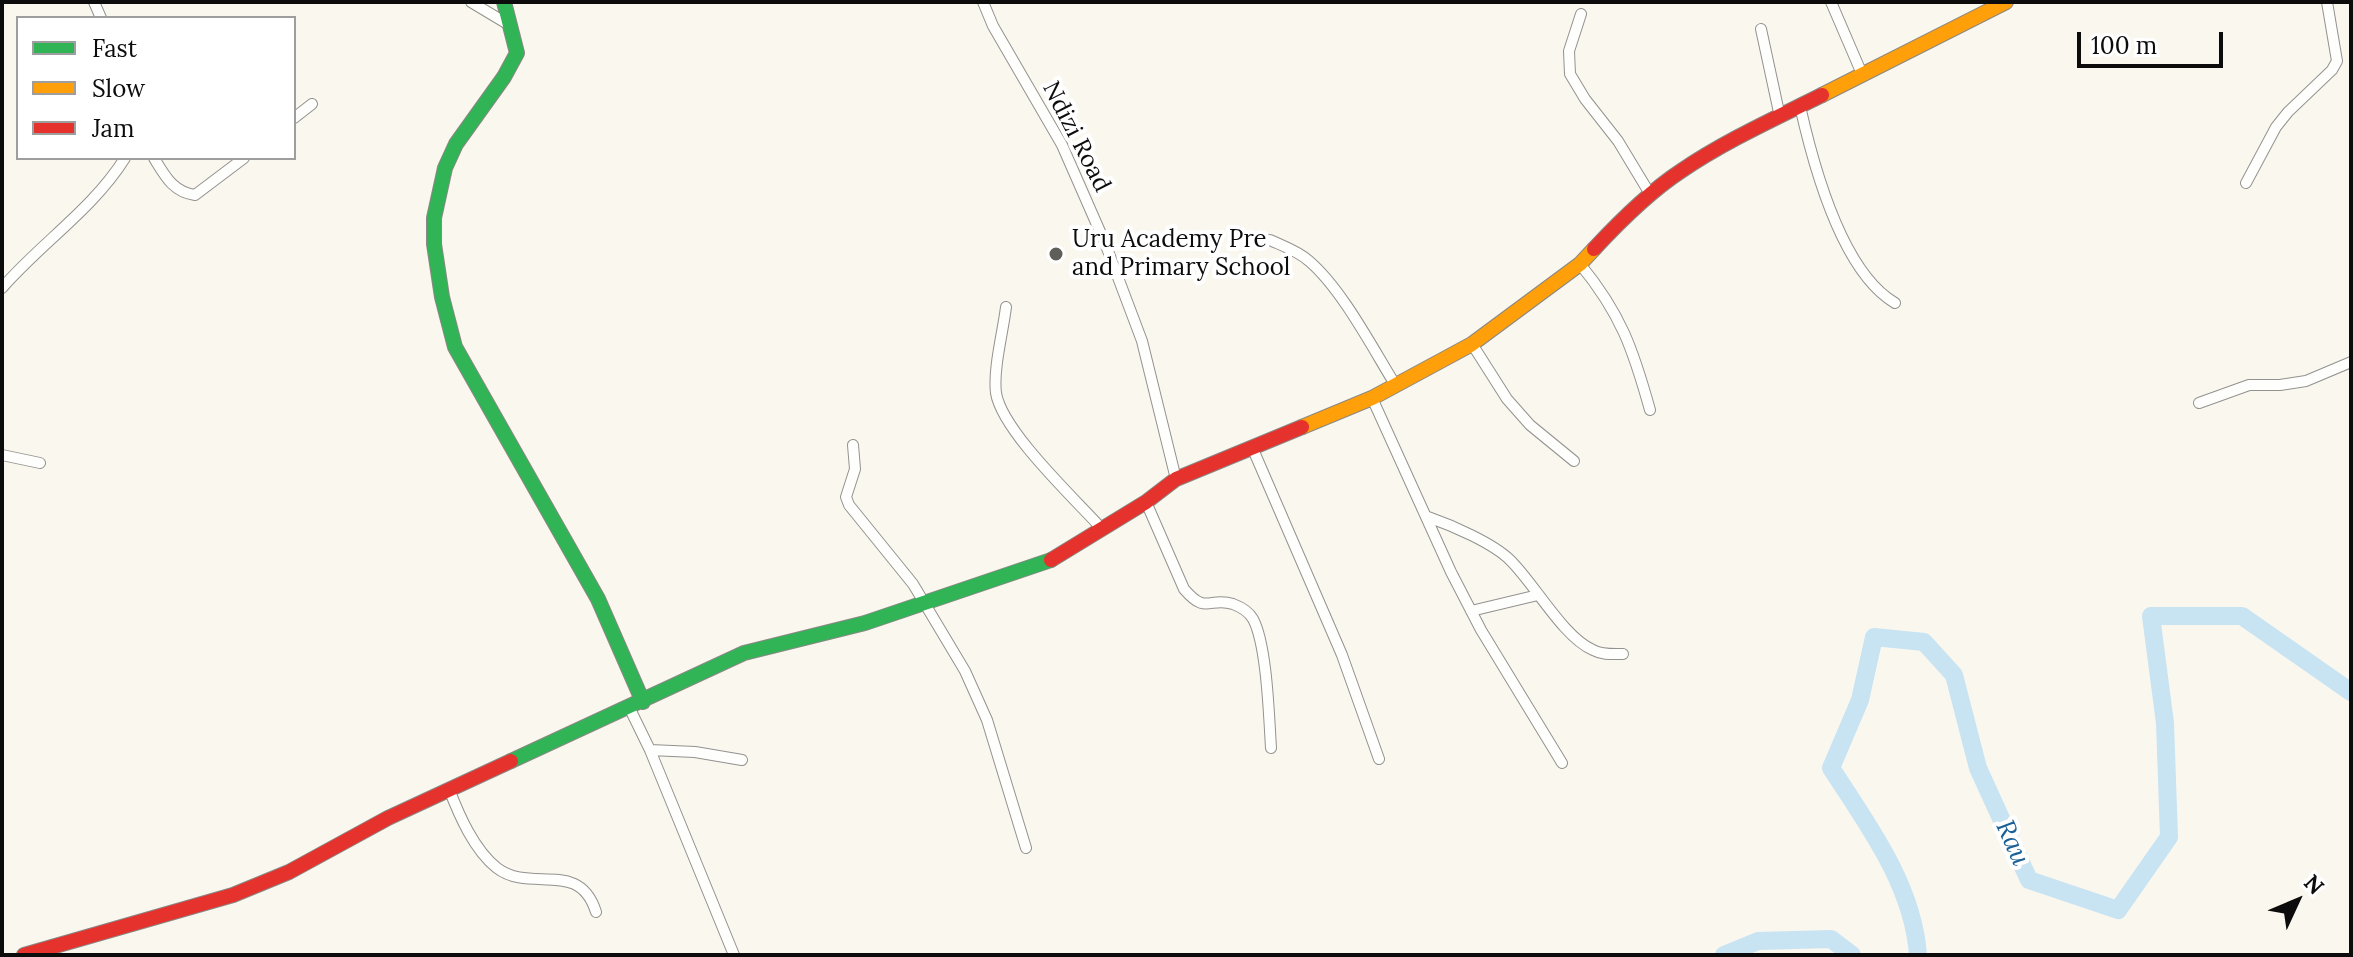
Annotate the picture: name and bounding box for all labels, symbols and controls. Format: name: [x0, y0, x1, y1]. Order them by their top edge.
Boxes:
legend: [16, 16, 296, 160]
scale bar: [2081, 16, 2227, 66]
text: 100 m: [2091, 30, 2157, 61]
text: Fast: [92, 33, 137, 64]
text: Slow: [92, 73, 145, 104]
street label: Ndizi Road: [1036, 77, 1116, 197]
text: Jam: [92, 113, 134, 144]
place label: Uru Academy Pre and Primary School: [1072, 226, 1290, 282]
marker: Uru Academy Pre and Primary School: [1047, 245, 1065, 263]
water label: Rau: [1988, 816, 2036, 870]
north arrow: [2257, 861, 2337, 941]
text: N: [2298, 868, 2330, 900]

